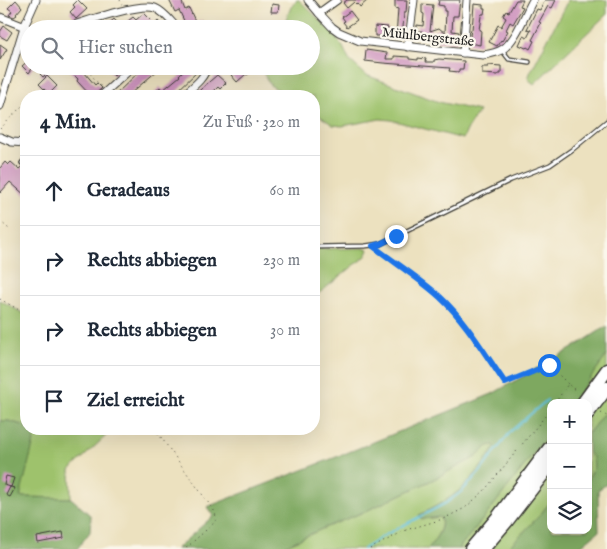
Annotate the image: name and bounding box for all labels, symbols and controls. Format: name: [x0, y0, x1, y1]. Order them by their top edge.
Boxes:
search box: [20, 20, 320, 75]
street label: Mühlbergstraße: [381, 23, 476, 51]
icon: search: [38, 34, 66, 62]
text: Hier suchen: [78, 36, 173, 60]
text: 4 Min.: [40, 109, 96, 136]
text: Zu Fuß · 320 m: [203, 113, 300, 133]
icon: ahead: [40, 177, 68, 205]
text: Geradeaus: [87, 179, 170, 203]
text: 60 m: [270, 181, 300, 201]
route end: [385, 225, 408, 248]
icon: right: [40, 247, 68, 275]
text: Rechts abbiegen: [87, 249, 217, 273]
text: 230 m: [263, 251, 300, 271]
icon: right: [40, 317, 68, 345]
text: Rechts abbiegen: [87, 319, 217, 343]
text: 30 m: [270, 321, 300, 341]
route start: [538, 354, 561, 377]
icon: arrive: [40, 387, 68, 415]
text: Ziel erreicht: [87, 389, 185, 413]
map controls: [547, 399, 592, 534]
button: +: [547, 399, 592, 444]
button: −: [547, 444, 592, 489]
button: layers: [547, 489, 592, 534]

